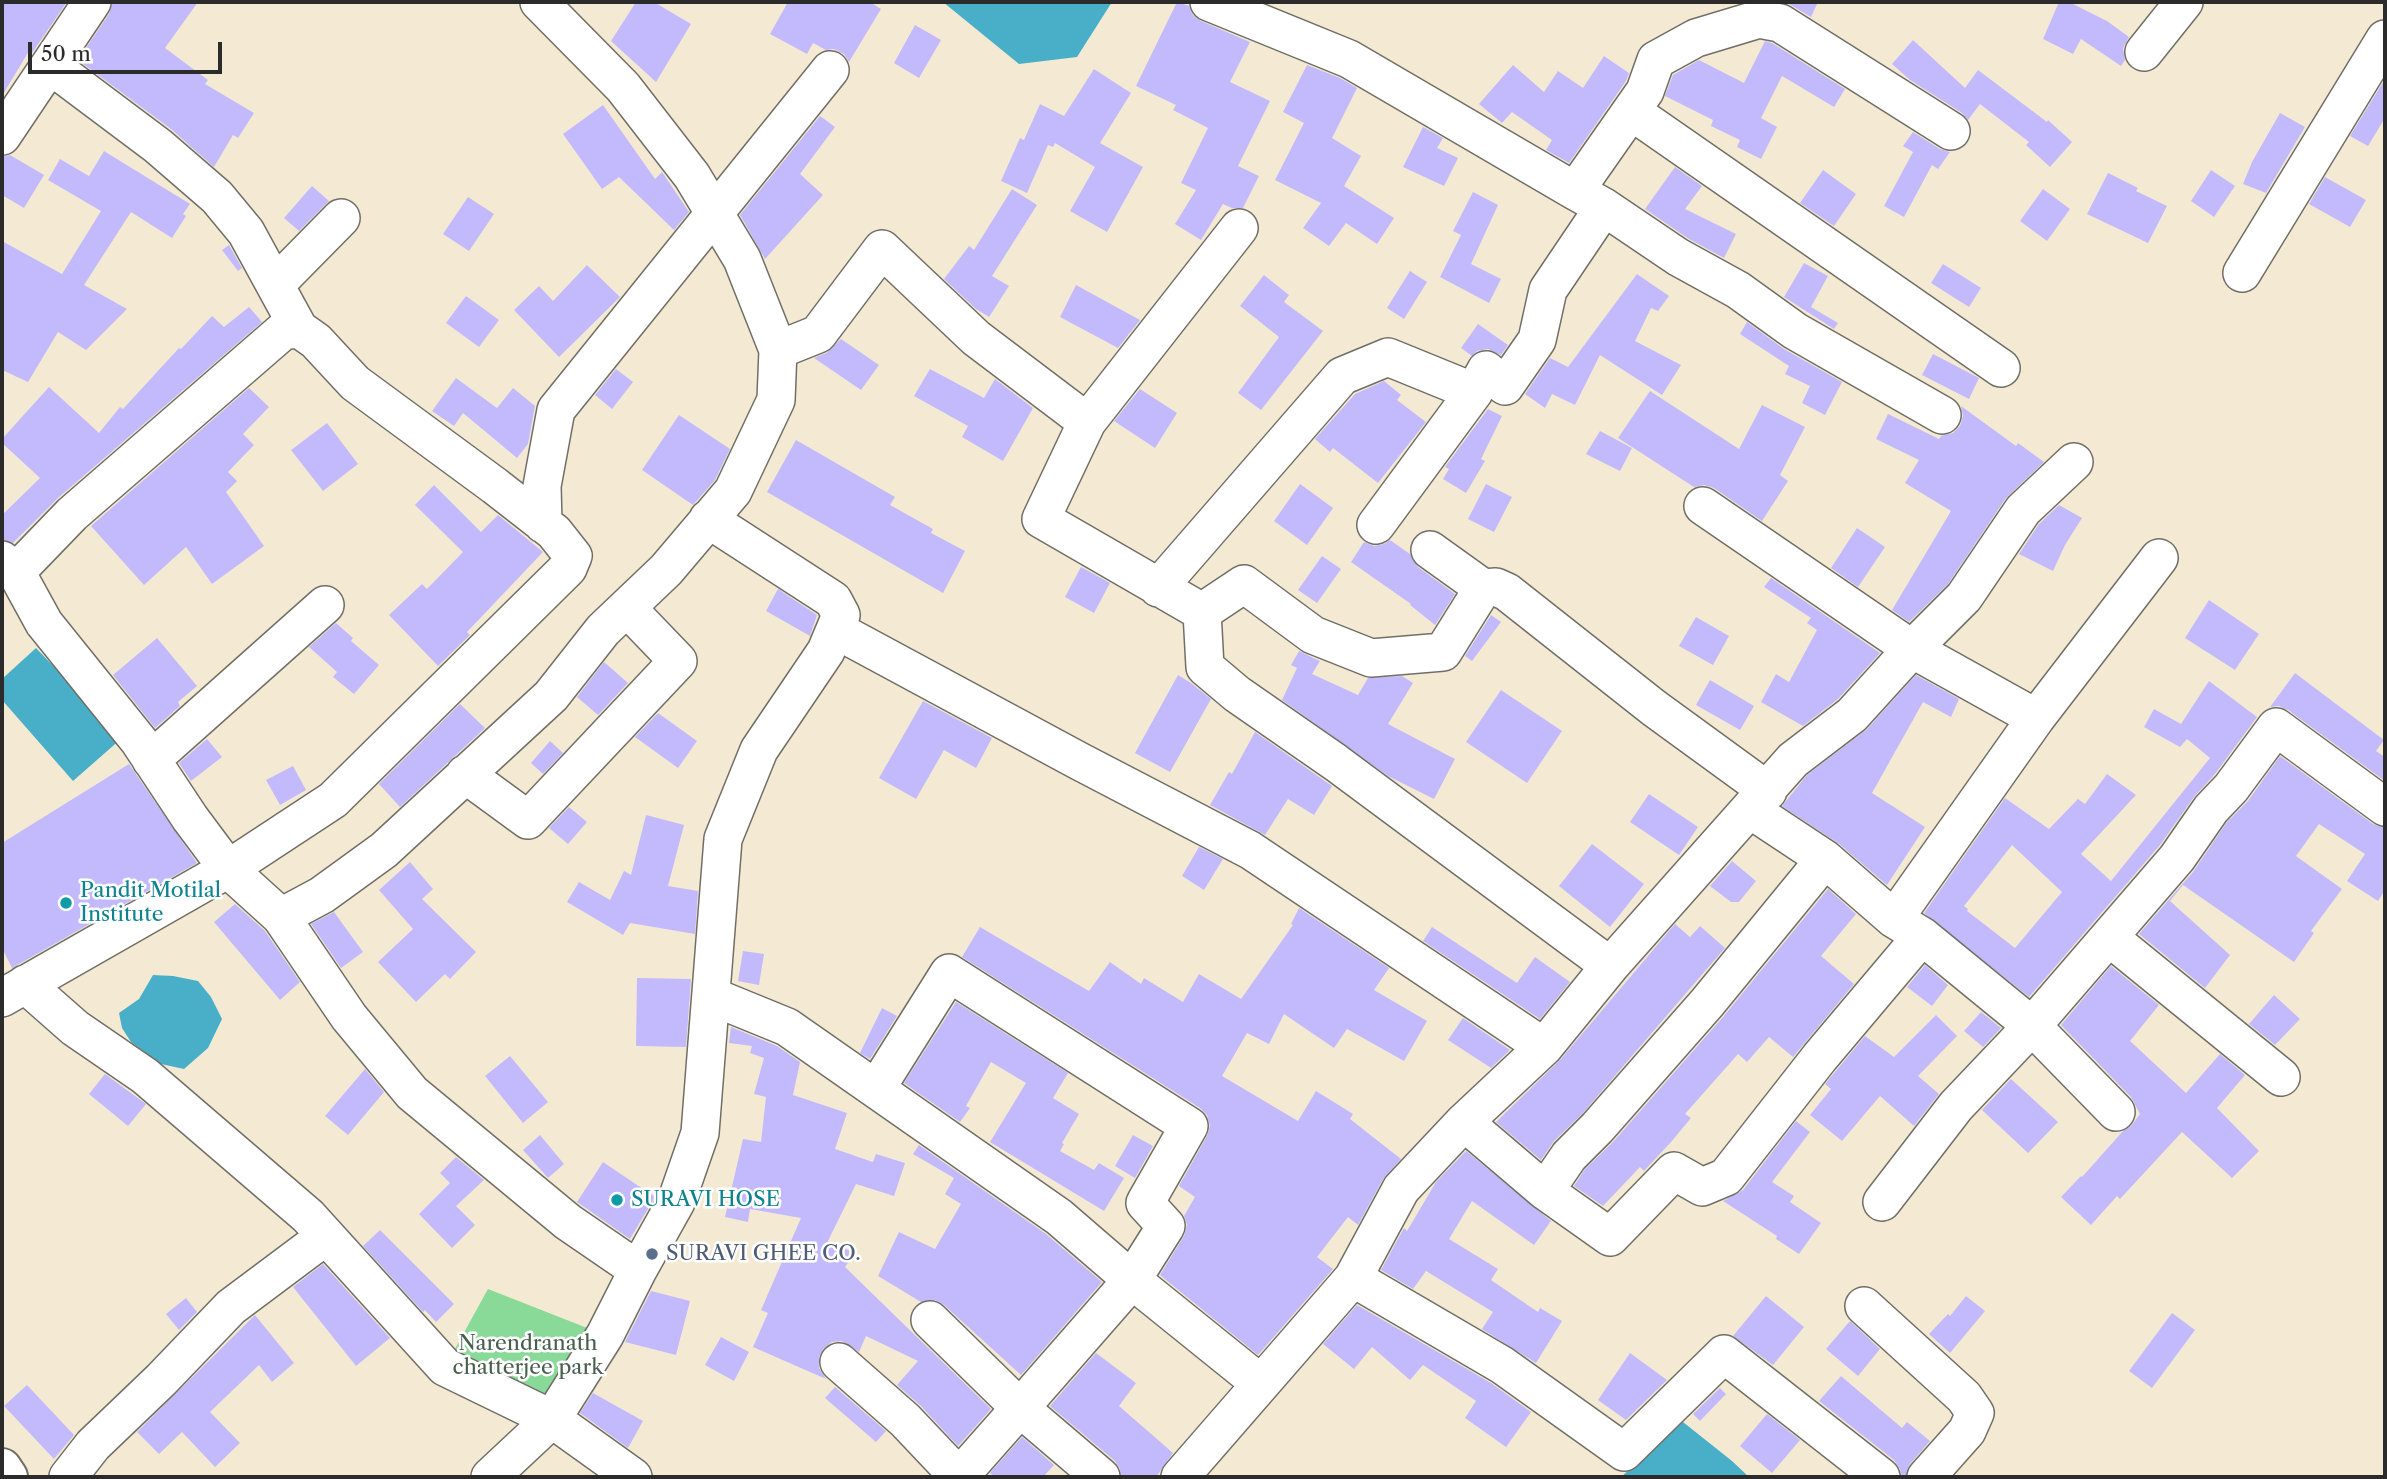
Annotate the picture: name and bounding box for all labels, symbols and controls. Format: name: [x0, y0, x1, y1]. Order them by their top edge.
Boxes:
scale bar: [32, 28, 226, 72]
text: 50 m: [41, 41, 91, 66]
place label: Pandit Motilal Institute: [80, 878, 221, 928]
marker: Pandit Motilal Institute: [58, 895, 74, 911]
place label: SURAVI HOSE: [631, 1187, 780, 1213]
marker: SURAVI HOSE: [609, 1192, 625, 1208]
place label: SURAVI GHEE CO.: [666, 1241, 861, 1267]
marker: SURAVI GHEE CO.: [644, 1246, 660, 1262]
park label: Narendranath chatterjee park: [453, 1331, 603, 1381]

